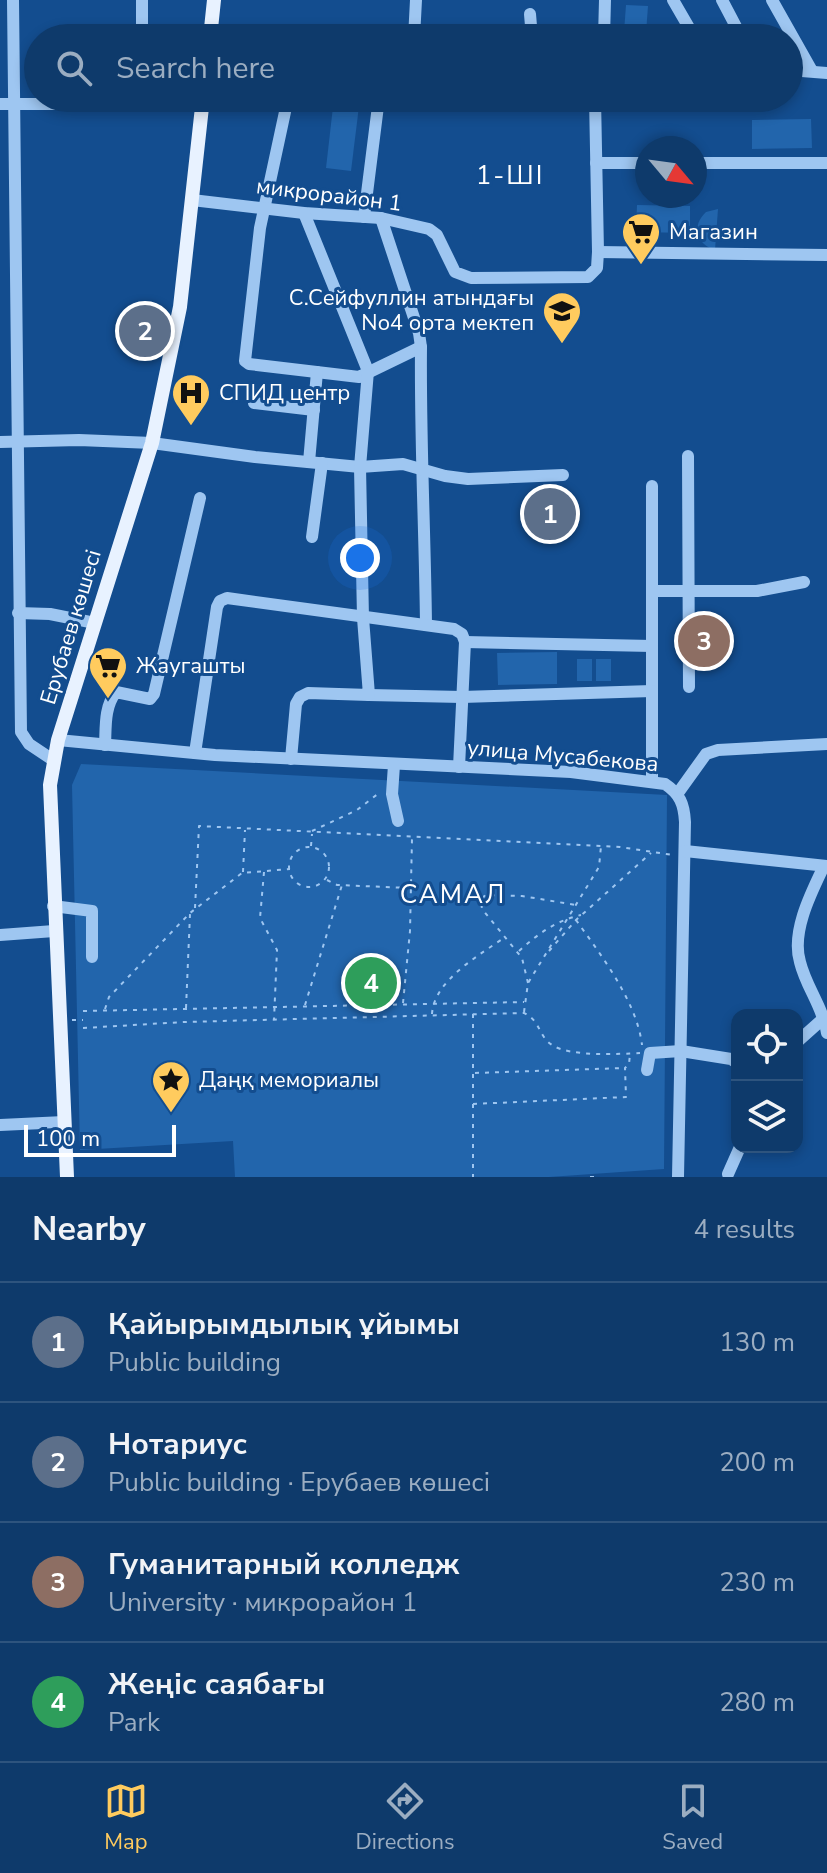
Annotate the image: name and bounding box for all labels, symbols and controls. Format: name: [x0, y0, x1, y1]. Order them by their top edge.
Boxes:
search box: [24, 24, 803, 112]
icon: search: [52, 46, 96, 90]
text: Search here: [116, 48, 275, 89]
north arrow: [635, 136, 707, 208]
district label: 1-ШІ: [476, 158, 544, 193]
street label: микрорайон 1: [255, 171, 403, 219]
supermarket icon: Магазин: [620, 211, 662, 266]
place label: Магазин: [669, 217, 758, 247]
place label: С.Сейфуллин атындағы No4 орта мектеп: [289, 283, 534, 338]
school or university icon: С.Сейфуллин атындағы No4 орта мектеп: [541, 290, 583, 345]
pin: 2: [119, 301, 171, 361]
hospital icon: СПИД центр: [170, 372, 212, 427]
place label: СПИД центр: [219, 378, 350, 408]
pin: 1: [524, 484, 576, 544]
your location: [340, 538, 380, 578]
street label: Ерубаев көшесі: [33, 546, 109, 708]
pin: 3: [678, 611, 730, 671]
supermarket icon: Жаугашты: [87, 645, 129, 700]
place label: Жаугашты: [136, 651, 246, 681]
street label: улица Мусабекова: [466, 733, 660, 779]
district label: САМАЛ: [400, 877, 506, 912]
pin: 4: [345, 953, 397, 1013]
map controls: [731, 1009, 803, 1153]
button: locate: [731, 1009, 803, 1081]
place icon: Даңқ мемориалы: [150, 1059, 192, 1114]
place label: Даңқ мемориалы: [199, 1065, 379, 1095]
button: layers: [731, 1081, 803, 1153]
scale bar: [24, 1121, 176, 1157]
text: 100 m: [36, 1124, 100, 1154]
text: Nearby: [32, 1206, 146, 1252]
text: 4 results: [694, 1212, 795, 1247]
text: Қайырымдылық ұйымы: [108, 1304, 460, 1345]
text: 1: [50, 1325, 66, 1360]
text: 130 m: [719, 1325, 795, 1360]
text: Public building: [108, 1345, 281, 1380]
text: Нотариус: [108, 1424, 247, 1465]
text: 2: [50, 1445, 66, 1480]
text: 200 m: [719, 1445, 795, 1480]
text: Public building · Ерубаев көшесі: [108, 1465, 490, 1500]
text: Гуманитарный колледж: [108, 1544, 459, 1585]
text: 3: [50, 1565, 66, 1600]
text: 230 m: [719, 1565, 795, 1600]
text: University · микрорайон 1: [108, 1585, 417, 1620]
text: Жеңіс саябағы: [108, 1664, 325, 1705]
text: 4: [50, 1685, 66, 1720]
text: 280 m: [719, 1685, 795, 1720]
text: Park: [108, 1705, 160, 1740]
tab: Map: [104, 1779, 148, 1857]
tab: Directions: [356, 1779, 455, 1857]
tab: Saved: [662, 1779, 723, 1857]

